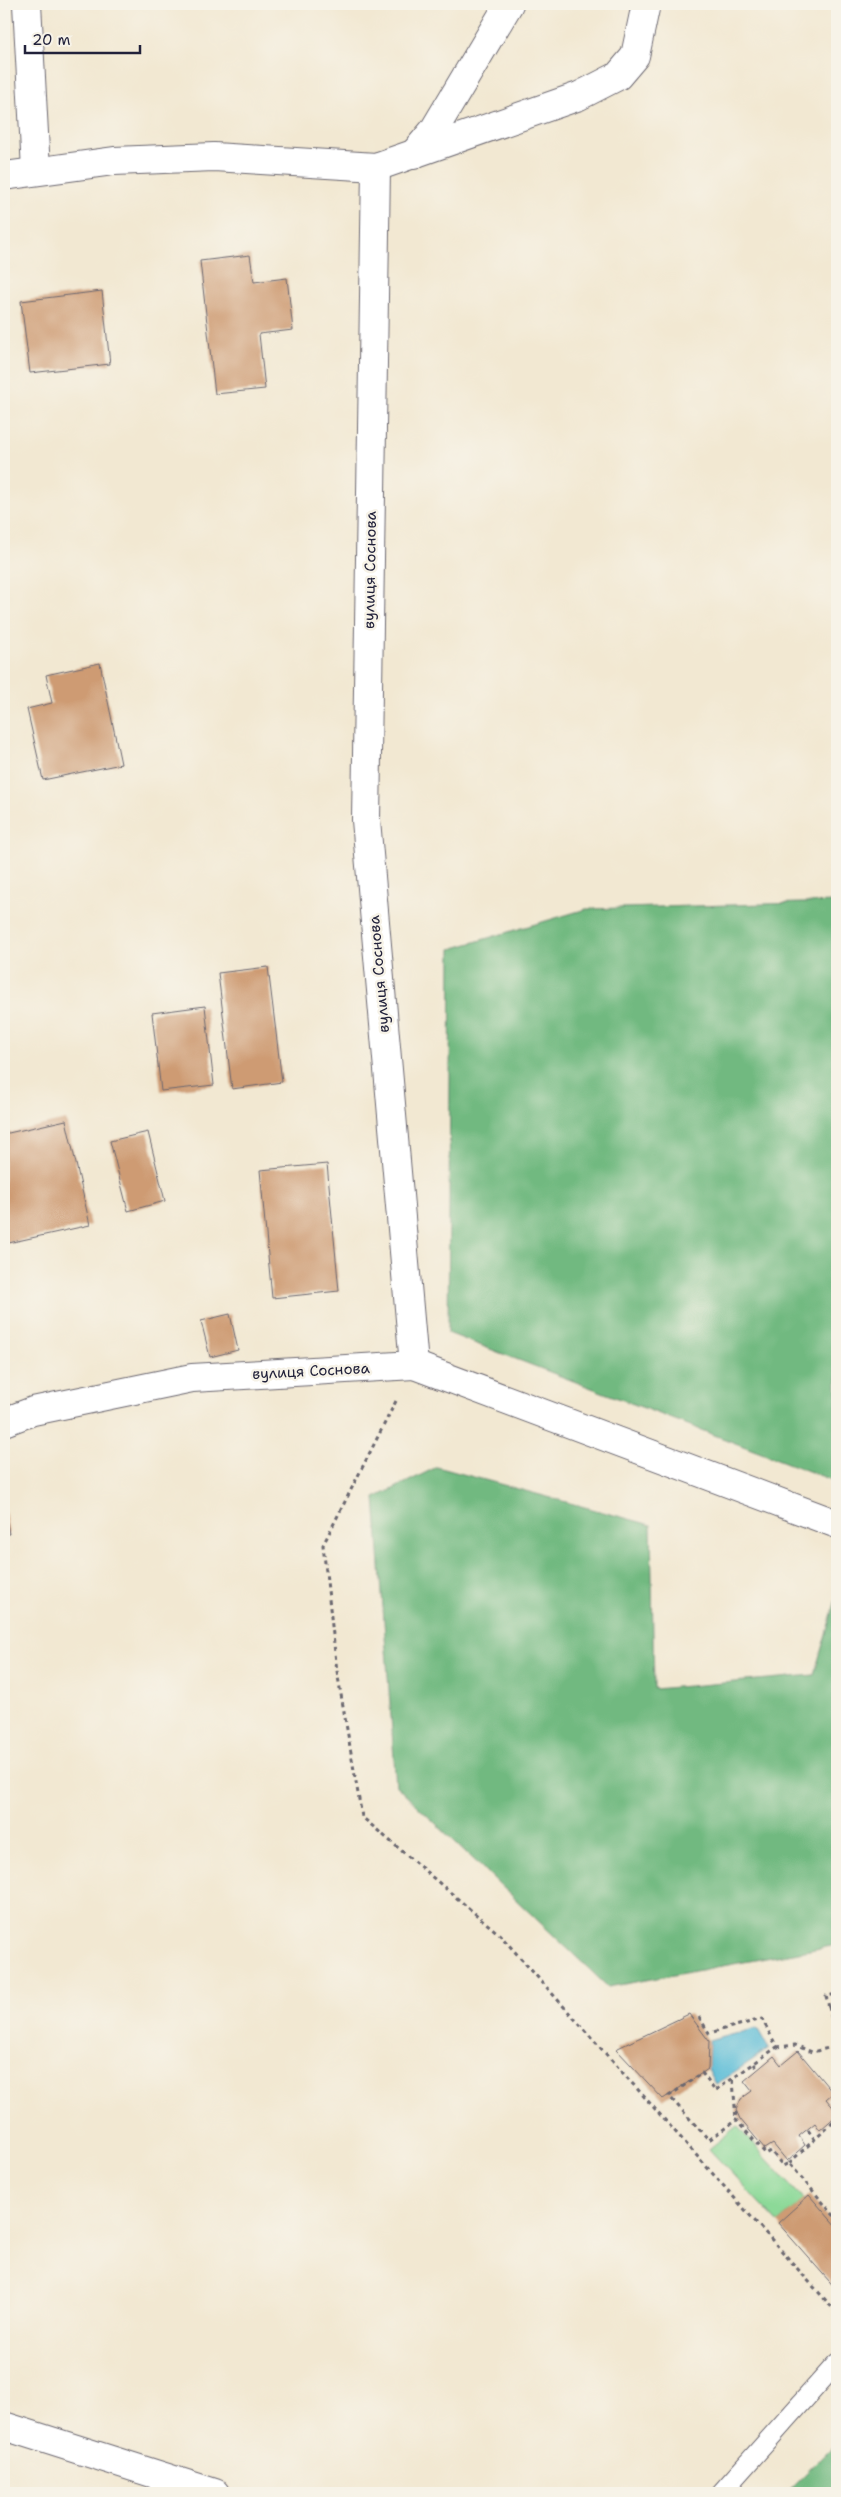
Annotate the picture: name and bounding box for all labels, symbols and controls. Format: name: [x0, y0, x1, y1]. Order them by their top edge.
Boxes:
scale bar: [25, 22, 140, 54]
text: 20 m: [32, 30, 71, 50]
street label: вулиця Соснова: [359, 510, 381, 629]
street label: вулиця Соснова: [364, 914, 394, 1033]
street label: вулиця Соснова: [252, 1358, 371, 1384]

